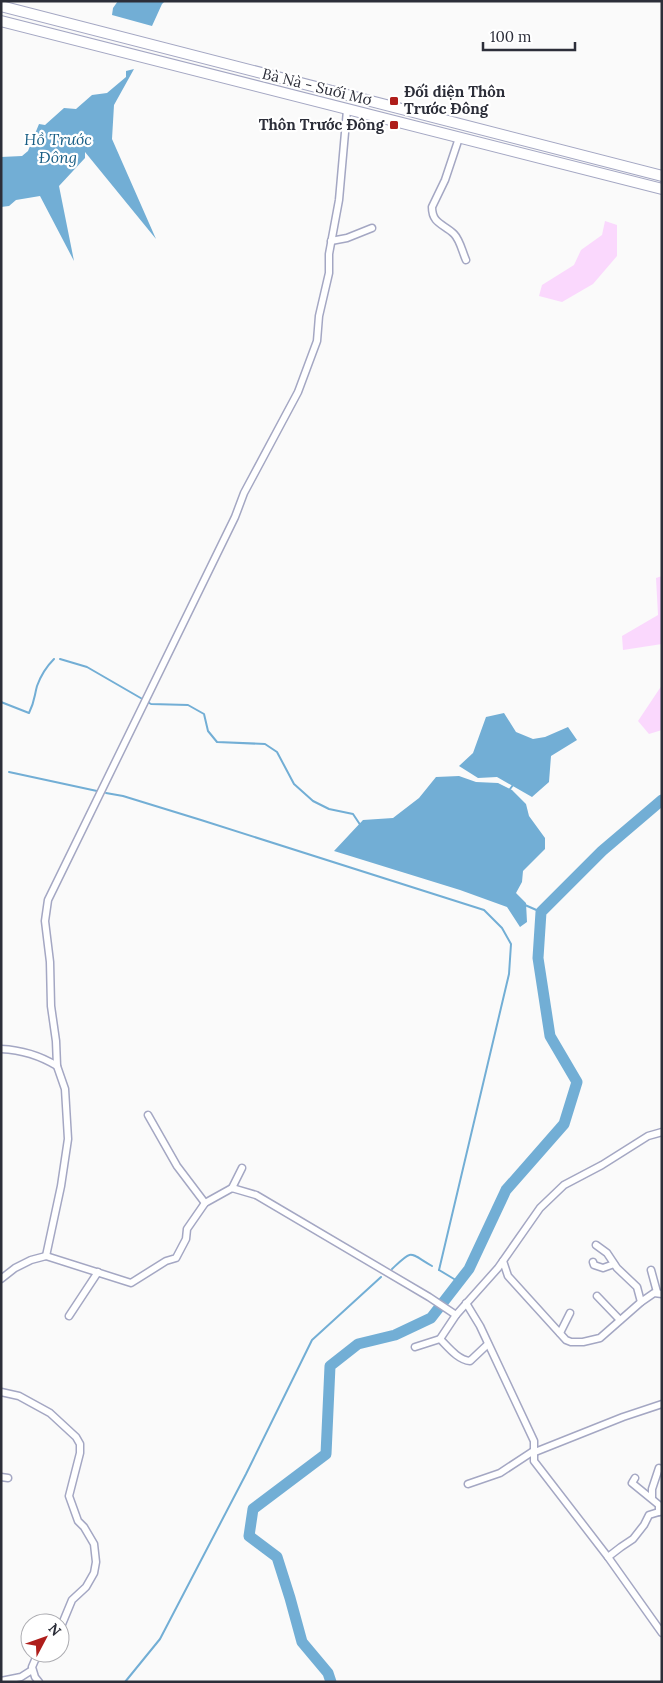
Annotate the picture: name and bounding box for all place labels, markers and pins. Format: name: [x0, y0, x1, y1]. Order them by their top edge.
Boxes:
place label: Đối diện Thôn Trước Đông: [404, 82, 506, 118]
marker: Đối diện Thôn Trước Đông: [388, 95, 400, 107]
place label: Thôn Trước Đông: [259, 115, 385, 134]
marker: Thôn Trước Đông: [388, 119, 400, 131]

